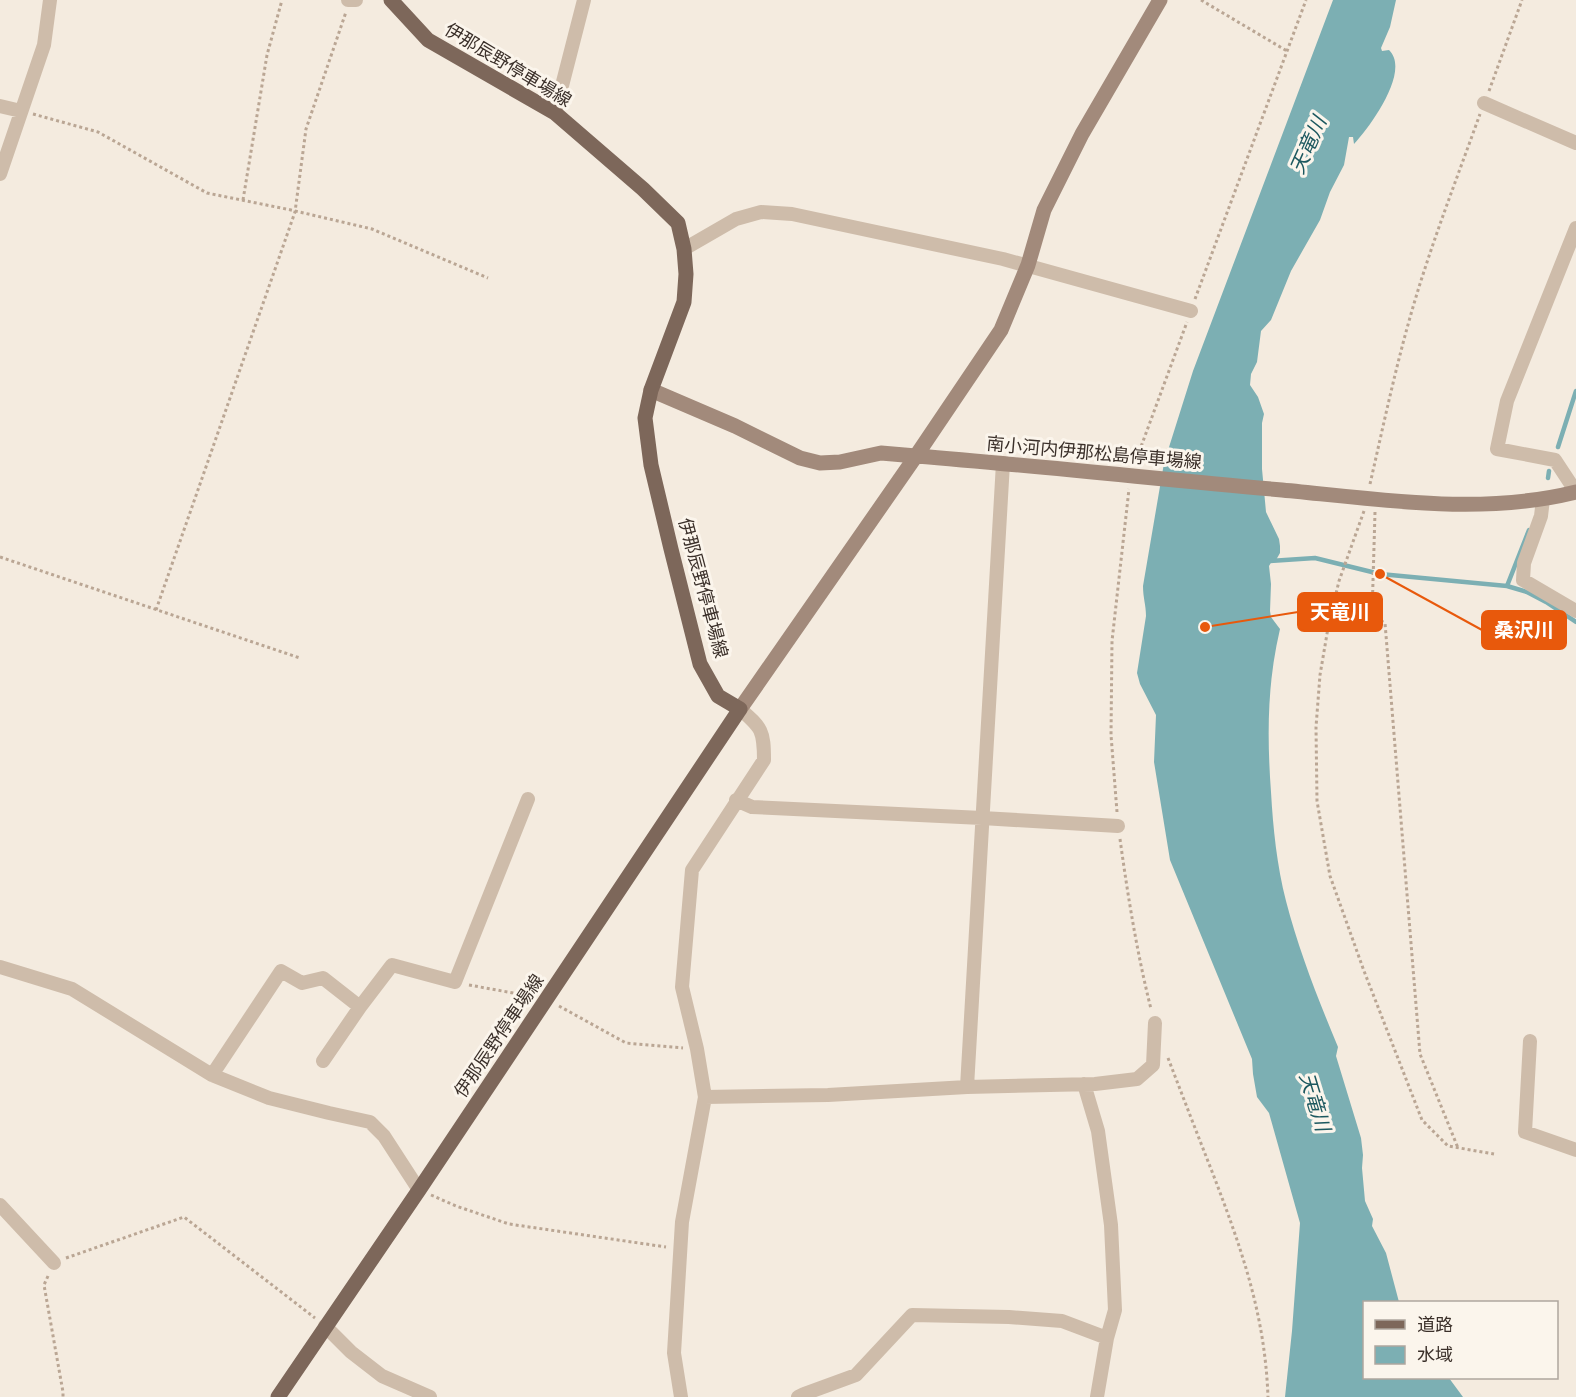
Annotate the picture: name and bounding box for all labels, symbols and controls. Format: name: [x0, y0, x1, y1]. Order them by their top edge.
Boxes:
street label: 伊那辰野停車場線: [440, 18, 576, 112]
water label: 天竜川: [1284, 110, 1333, 178]
street label: 南小河内伊那松島停車場線: [985, 432, 1203, 474]
street label: 伊那辰野停車場線: [673, 515, 733, 661]
callout: 天竜川: [1298, 593, 1382, 631]
text: 天竜川: [1310, 599, 1370, 625]
callout: 桑沢川: [1482, 611, 1566, 649]
text: 桑沢川: [1494, 617, 1554, 643]
street label: 伊那辰野停車場線: [449, 970, 549, 1102]
water label: 天竜川: [1294, 1070, 1337, 1136]
legend: [1363, 1301, 1558, 1379]
text: 道路: [1417, 1313, 1453, 1337]
text: 水域: [1417, 1343, 1453, 1367]

